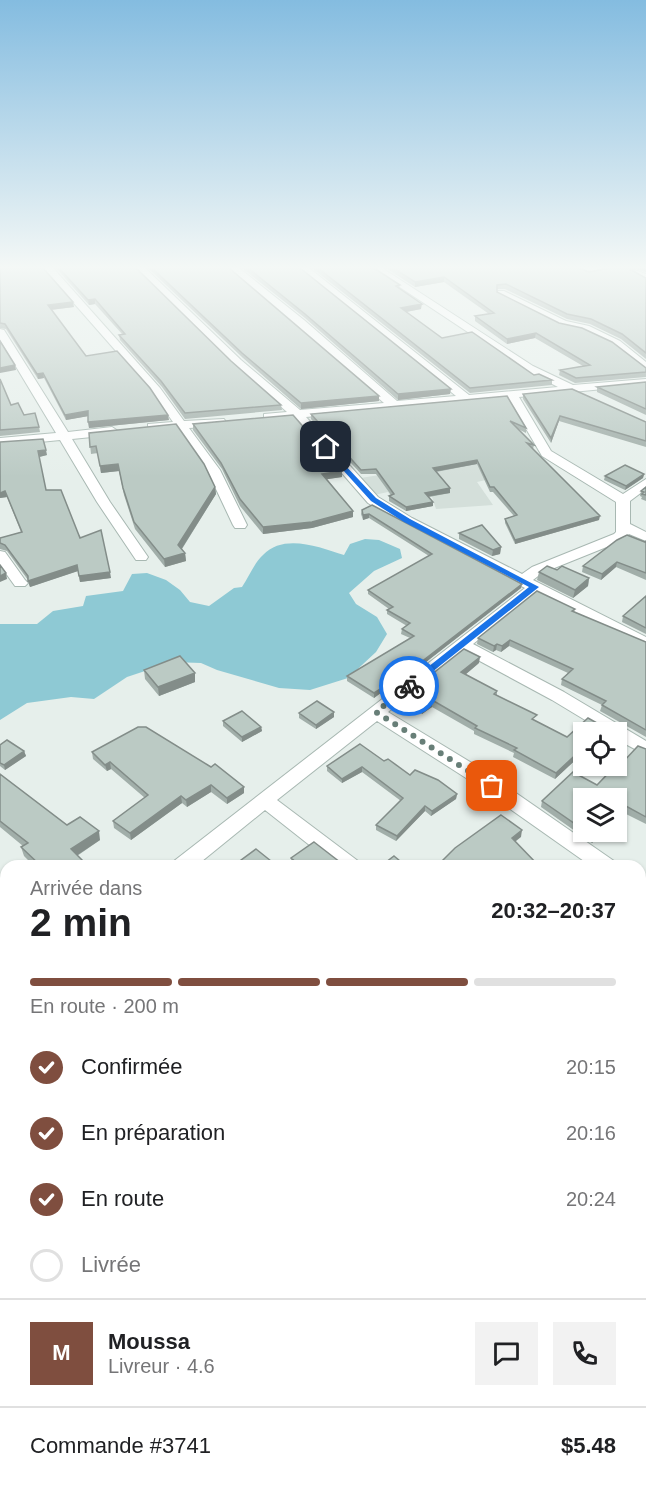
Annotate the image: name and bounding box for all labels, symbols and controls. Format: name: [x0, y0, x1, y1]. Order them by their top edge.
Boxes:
pin: [300, 421, 351, 472]
icon: home: [309, 430, 342, 463]
courier: [379, 656, 439, 716]
icon: bike: [393, 670, 426, 703]
map controls: [573, 722, 627, 842]
button: locate: [573, 722, 627, 776]
pin: [466, 760, 517, 811]
icon: bag: [475, 769, 508, 802]
button: layers: [573, 788, 627, 842]
text: Arrivée dans: [30, 877, 142, 899]
text: 20:32–20:37: [491, 898, 616, 923]
text: 2 min: [30, 901, 132, 944]
text: En route · 200 m: [30, 995, 179, 1017]
icon: check: [30, 1051, 63, 1084]
text: Confirmée: [81, 1054, 182, 1079]
text: 20:15: [566, 1056, 616, 1078]
icon: check: [30, 1117, 63, 1150]
text: En préparation: [81, 1120, 225, 1145]
text: 20:16: [566, 1122, 616, 1144]
icon: check: [30, 1183, 63, 1216]
text: En route: [81, 1186, 164, 1211]
text: 20:24: [566, 1188, 616, 1210]
text: Livrée: [81, 1252, 141, 1277]
button: chat: [475, 1322, 538, 1385]
button: phone: [553, 1322, 616, 1385]
text: Moussa: [108, 1329, 190, 1354]
text: M: [52, 1340, 71, 1365]
text: Livreur · 4.6: [108, 1355, 215, 1377]
text: Commande #3741: [30, 1433, 211, 1458]
text: $5.48: [561, 1433, 616, 1458]

